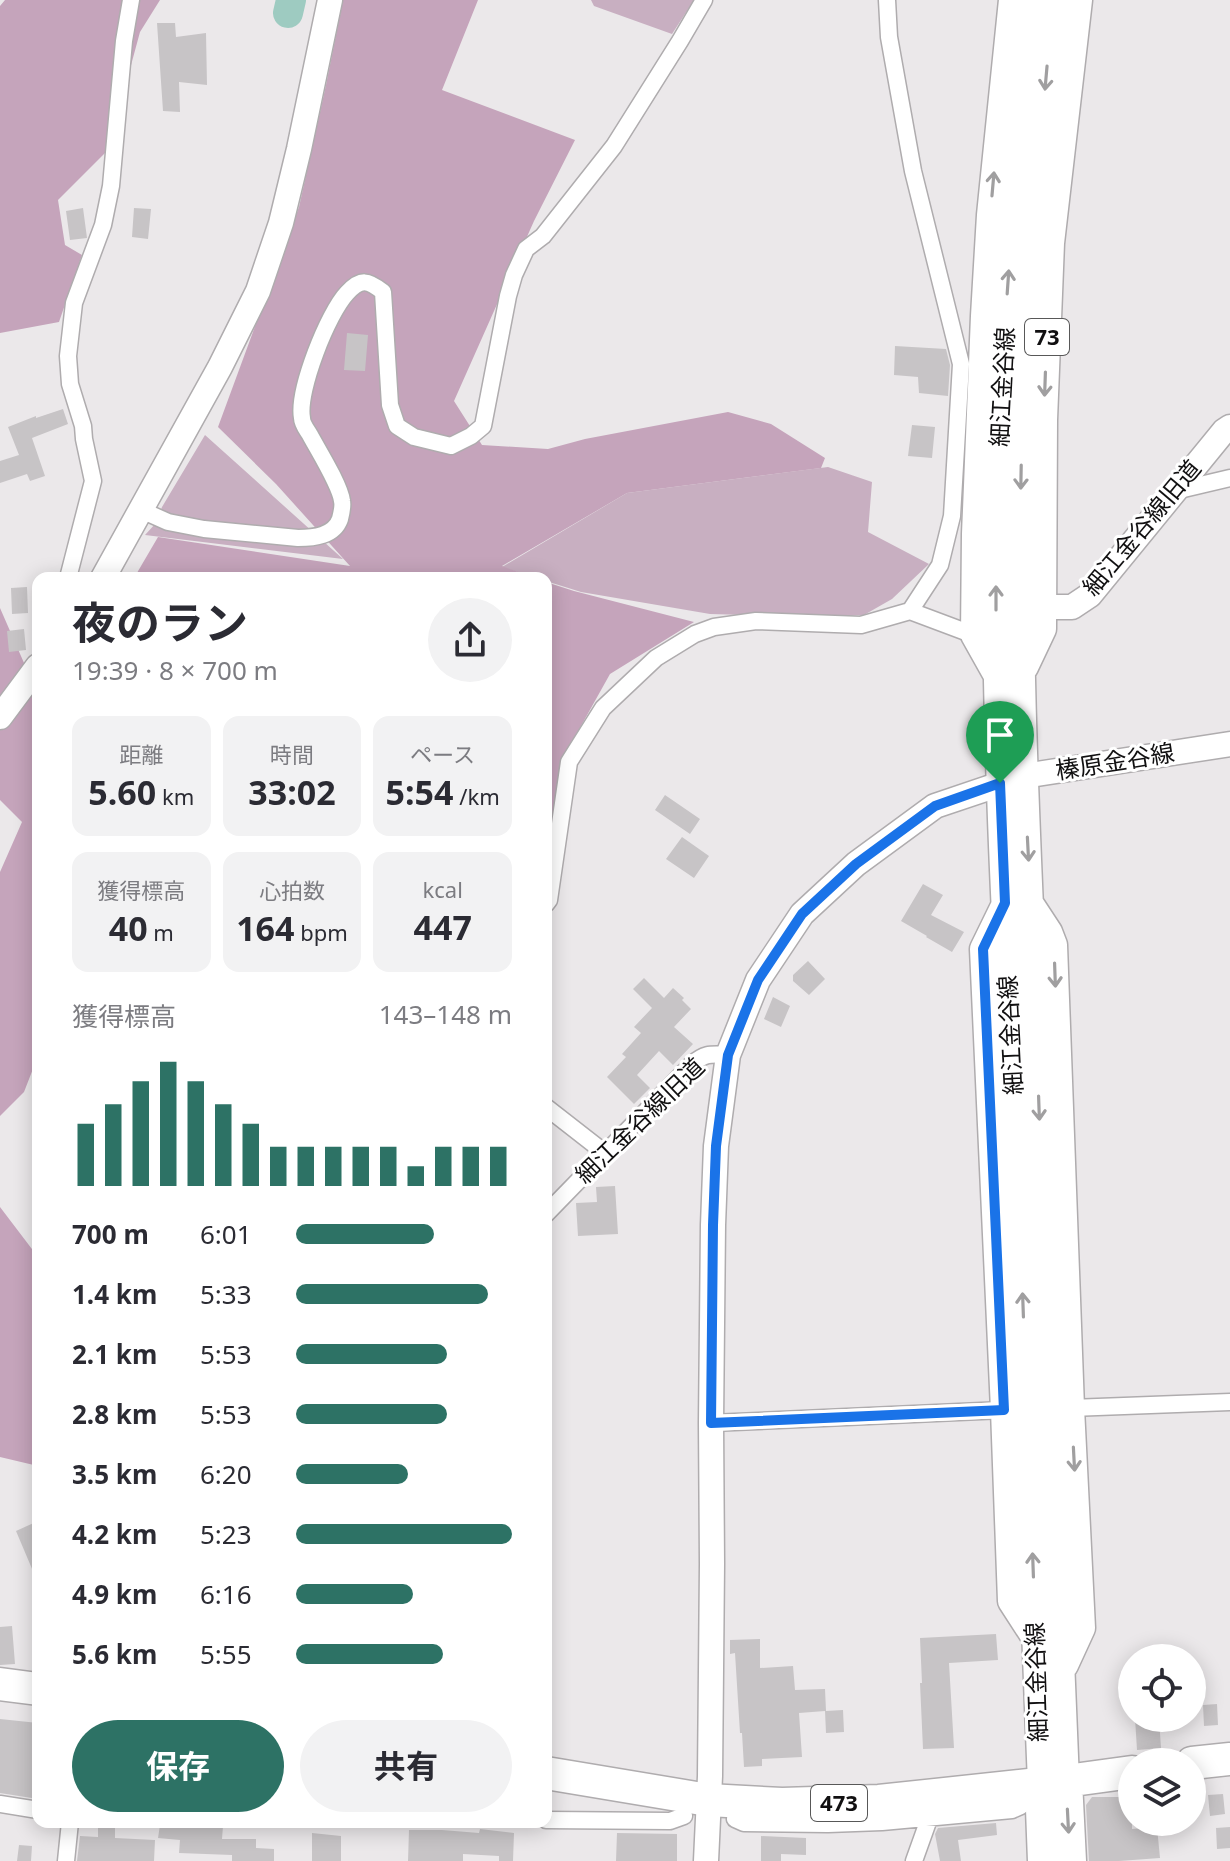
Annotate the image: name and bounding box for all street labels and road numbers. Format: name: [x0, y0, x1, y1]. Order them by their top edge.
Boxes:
road number: 73: [1025, 319, 1069, 355]
street label: 細江金谷線: [982, 326, 1021, 448]
street label: 細江金谷線旧道: [1074, 452, 1207, 602]
street label: 榛原金谷線: [1053, 735, 1177, 786]
street label: 細江金谷線: [990, 974, 1029, 1096]
street label: 細江金谷線旧道: [567, 1050, 711, 1190]
street label: 細江金谷線: [1017, 1622, 1054, 1743]
road number: 473: [811, 1785, 867, 1821]

